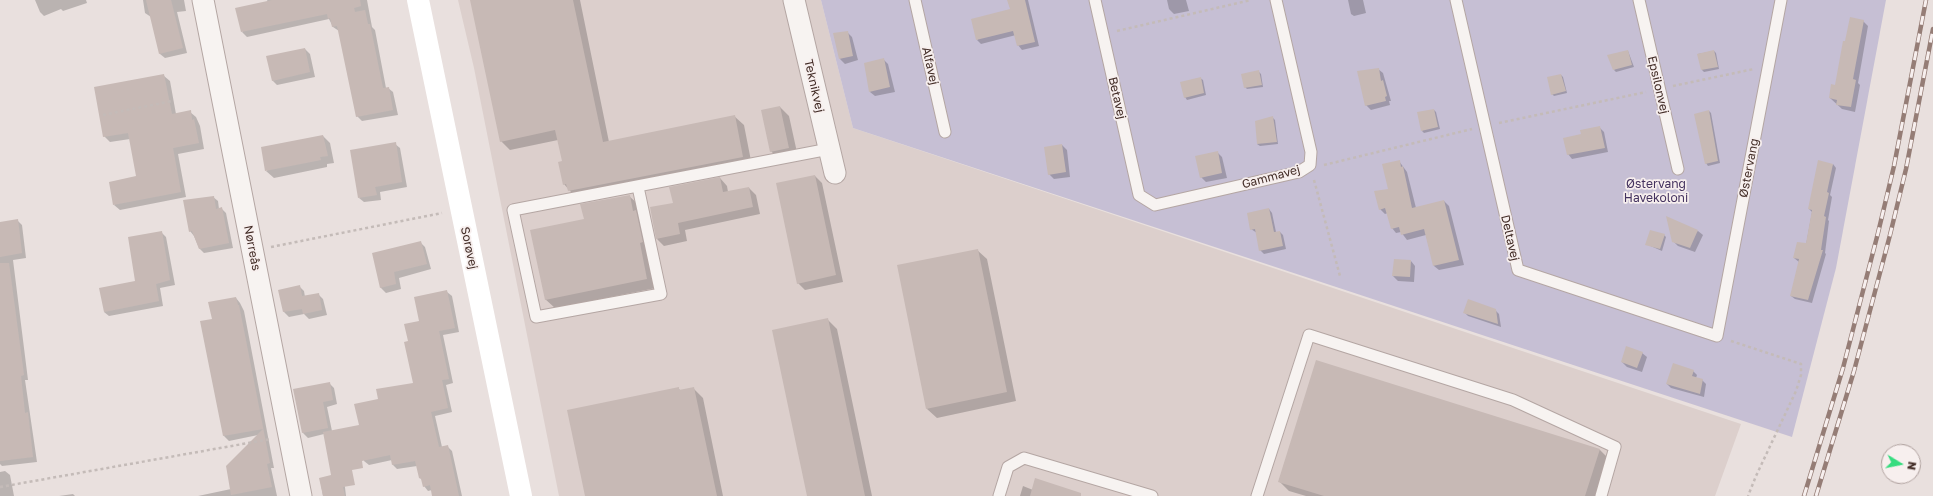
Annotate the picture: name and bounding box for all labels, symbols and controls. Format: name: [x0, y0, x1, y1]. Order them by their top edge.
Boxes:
street label: Alfavej: [919, 46, 941, 86]
street label: Epsilonvej: [1644, 55, 1672, 115]
street label: Teknikvej: [801, 58, 827, 114]
street label: Betavej: [1105, 75, 1129, 121]
street label: Østervang: [1736, 137, 1762, 199]
street label: Gammavej: [1240, 162, 1302, 192]
park label: Østervang Havekoloni: [1624, 177, 1688, 205]
street label: Deltavej: [1498, 214, 1522, 262]
street label: Nørreås: [241, 224, 263, 272]
street label: Sorøvej: [457, 225, 481, 271]
north arrow: [1881, 444, 1921, 484]
text: N: [1905, 461, 1919, 471]

